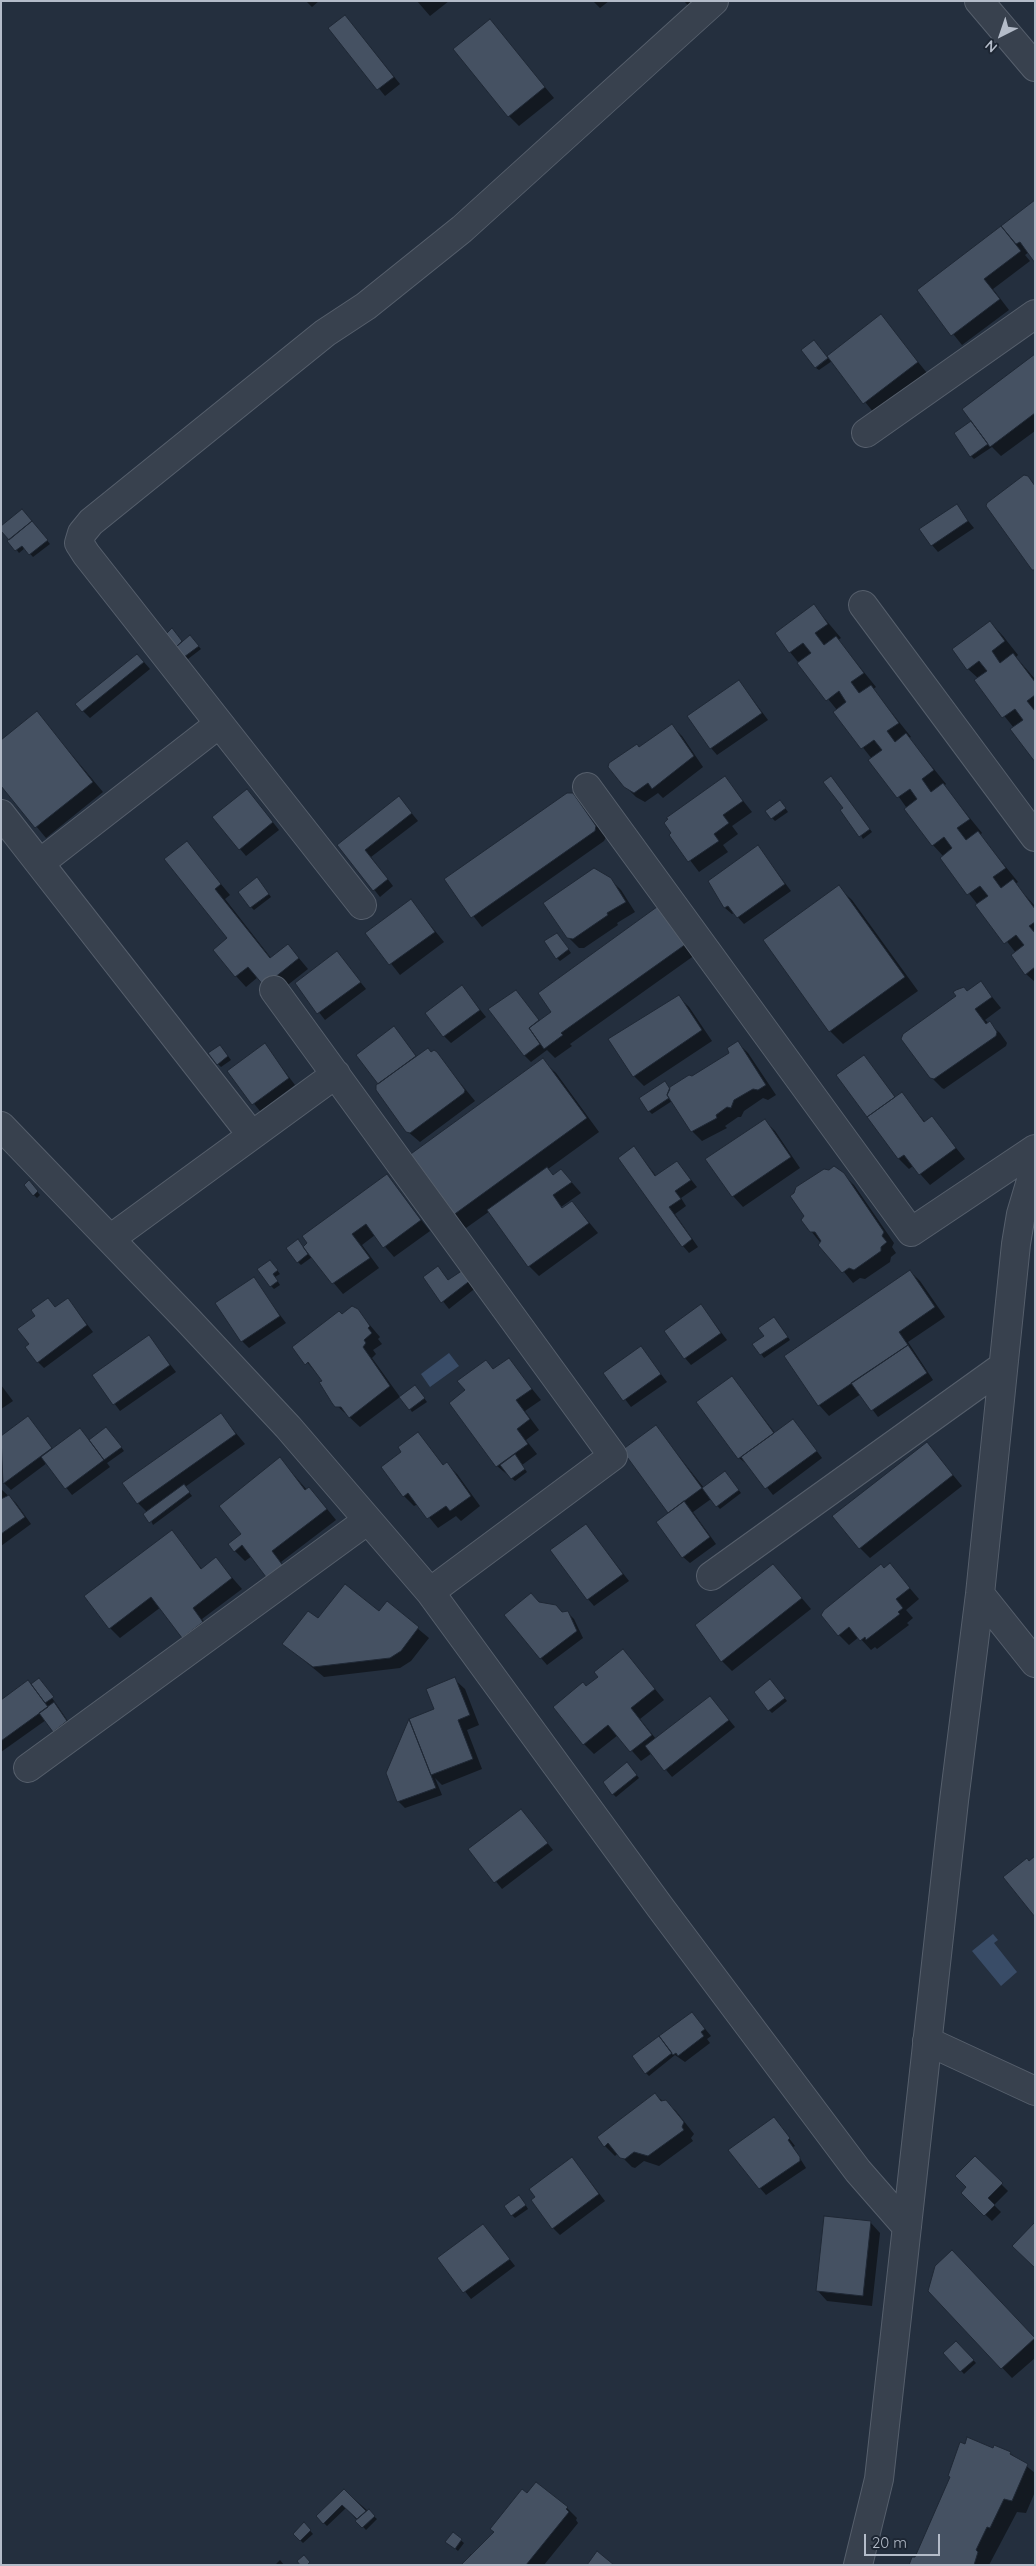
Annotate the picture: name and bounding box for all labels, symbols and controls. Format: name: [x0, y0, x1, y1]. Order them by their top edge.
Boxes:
north arrow: [976, 10, 1026, 60]
text: N: [981, 36, 1001, 56]
scale bar: [866, 2524, 942, 2556]
text: 20 m: [872, 2533, 907, 2552]

